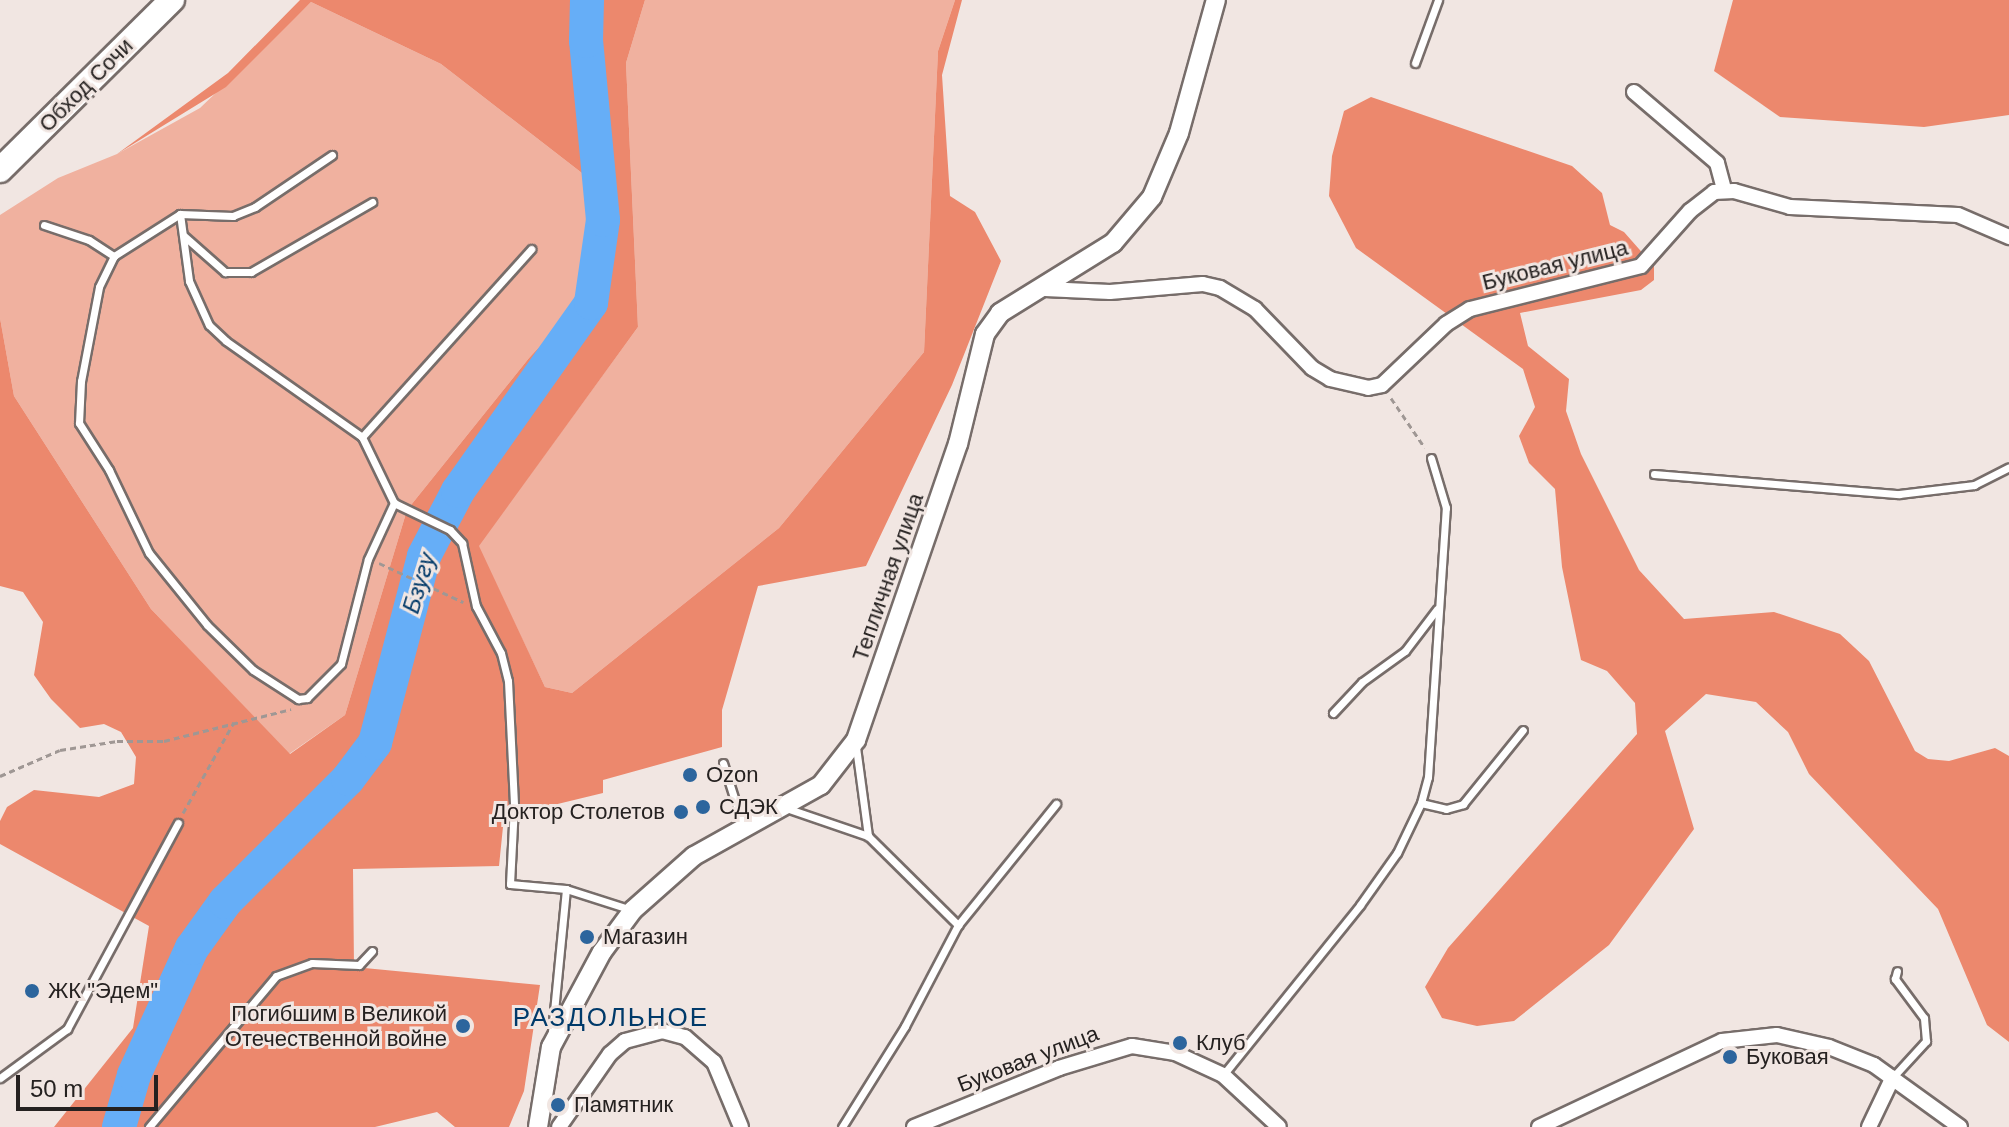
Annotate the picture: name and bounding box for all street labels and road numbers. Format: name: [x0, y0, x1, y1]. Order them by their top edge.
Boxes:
street label: Обход Сочи: [34, 33, 138, 137]
street label: Буковая улица: [1479, 234, 1631, 296]
street label: Тепличная улица: [847, 490, 929, 664]
street label: Буковая улица: [954, 1020, 1102, 1098]

